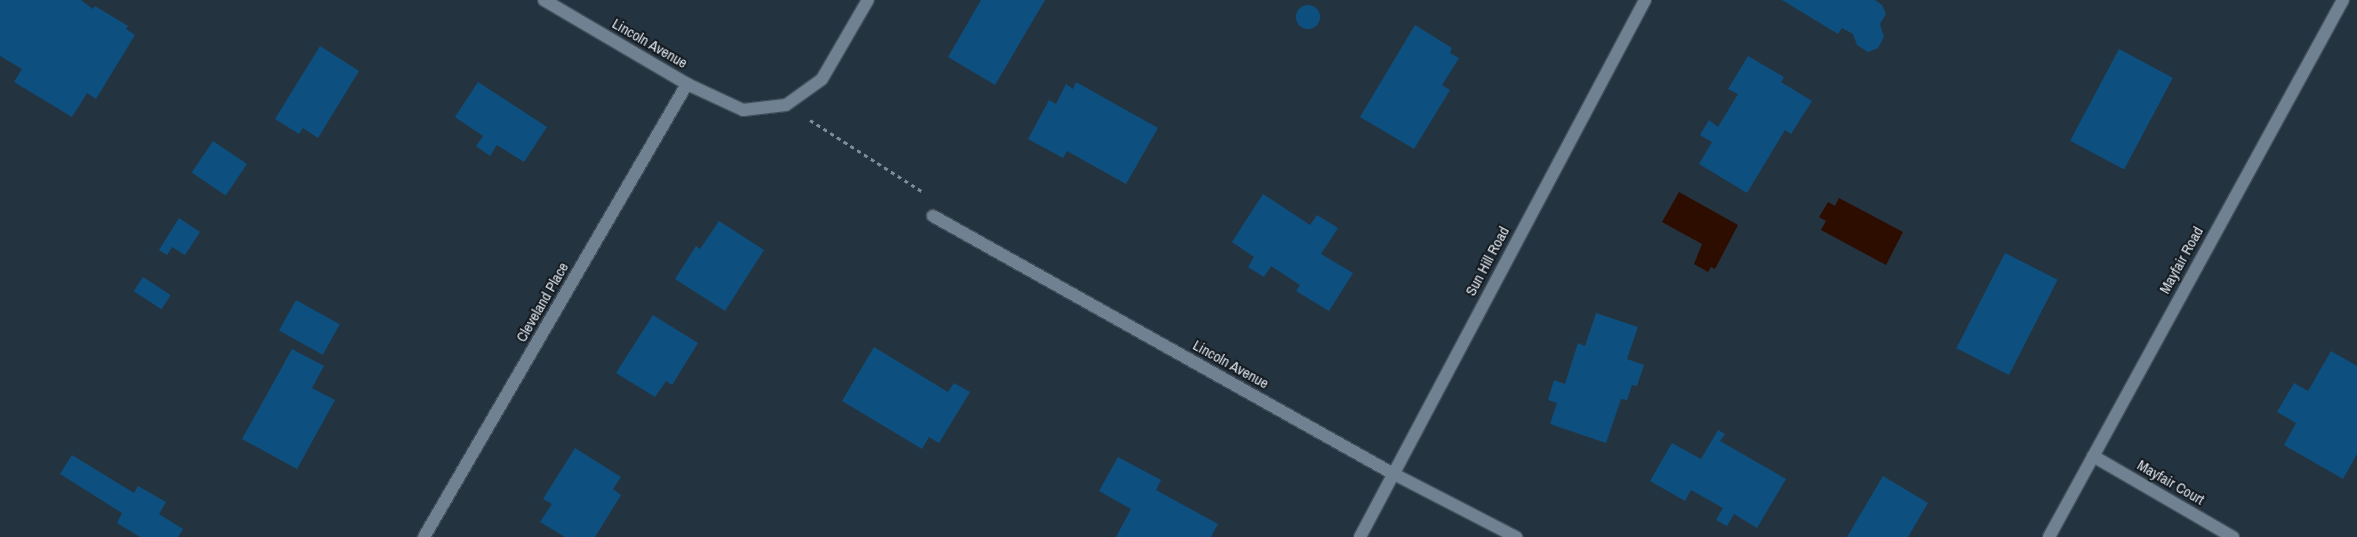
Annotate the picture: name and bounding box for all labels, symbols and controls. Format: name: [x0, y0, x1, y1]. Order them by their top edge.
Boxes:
street label: Lincoln Avenue: [609, 14, 691, 72]
street label: Sun Hill Road: [1461, 223, 1513, 299]
street label: Mayfair Road: [2155, 223, 2207, 297]
street label: Cleveland Place: [512, 259, 572, 345]
street label: Lincoln Avenue: [1190, 336, 1272, 392]
street label: Mayfair Court: [2134, 456, 2208, 508]

